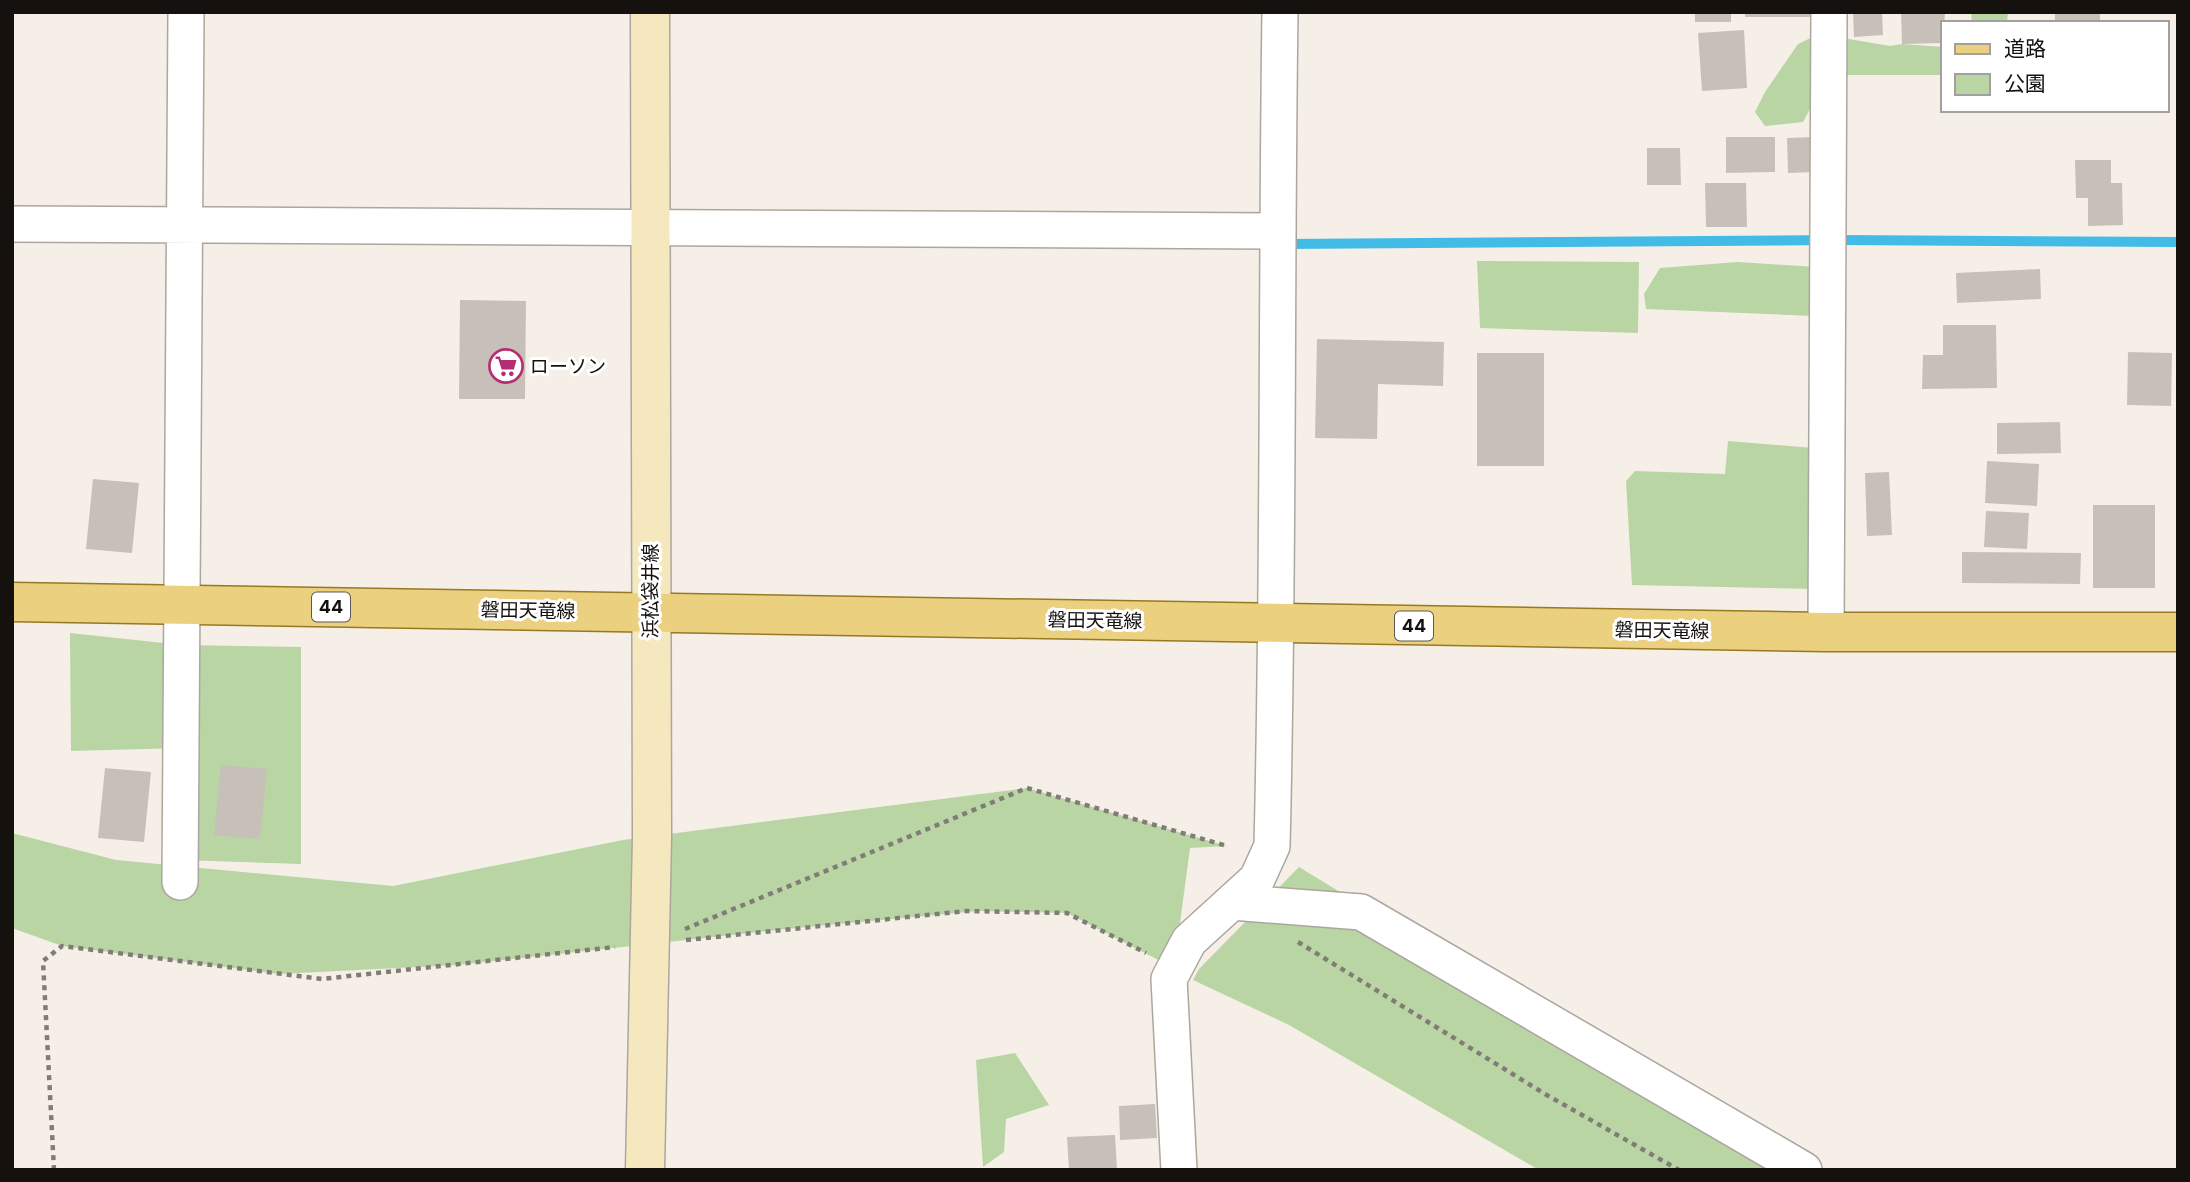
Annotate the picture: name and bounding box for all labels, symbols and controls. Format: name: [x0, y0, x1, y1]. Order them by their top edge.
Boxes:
legend: [1941, 21, 2169, 112]
text: 道路: [2004, 36, 2046, 61]
text: 公園: [2004, 71, 2046, 96]
supermarket icon: ローソン: [487, 347, 525, 385]
place label: ローソン: [530, 355, 606, 378]
street label: 浜松袋井線: [639, 543, 662, 639]
road number: 44: [312, 592, 350, 622]
street label: 磐田天竜線: [480, 598, 576, 623]
street label: 磐田天竜線: [1047, 608, 1143, 633]
road number: 44: [1395, 612, 1433, 640]
street label: 磐田天竜線: [1614, 618, 1710, 643]

